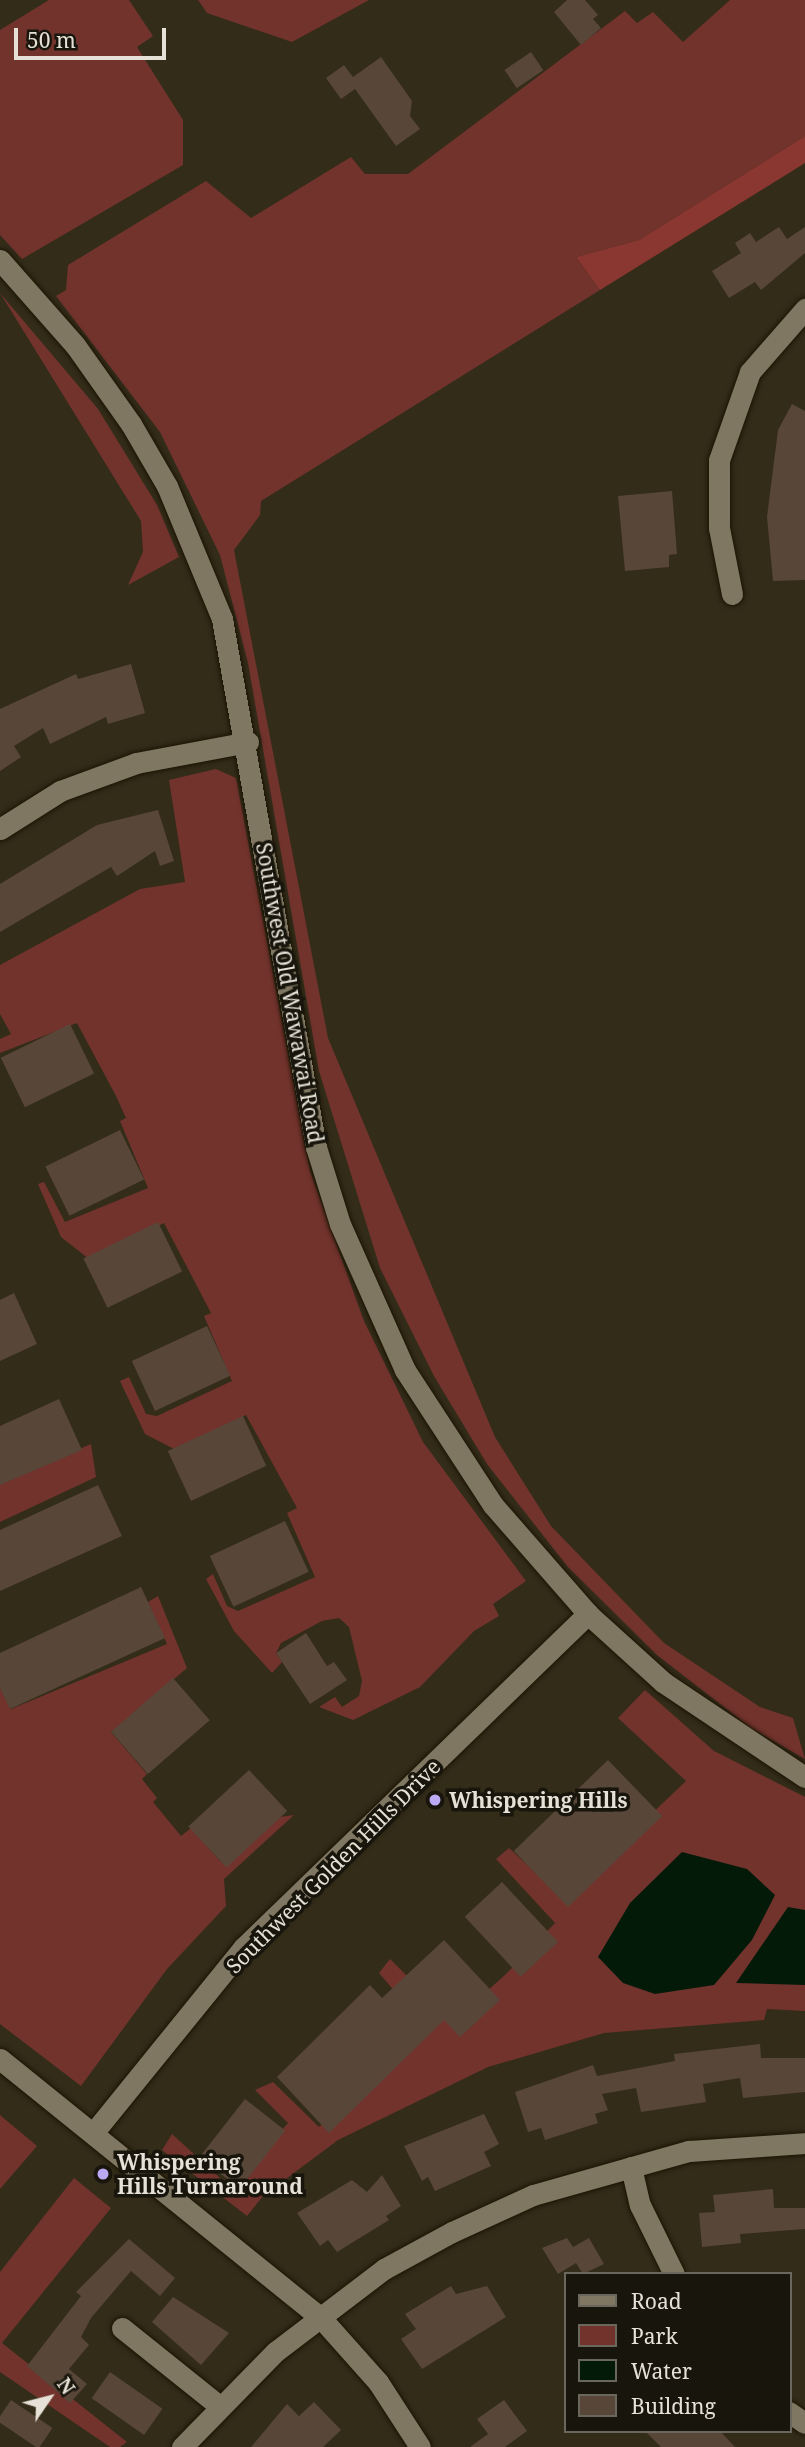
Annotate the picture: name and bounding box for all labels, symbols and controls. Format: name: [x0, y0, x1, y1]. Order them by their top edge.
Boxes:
scale bar: [18, 14, 170, 58]
text: 50 m: [27, 26, 76, 54]
street label: Southwest Old Wawawai Road: [251, 841, 329, 1145]
street label: Southwest Golden Hills Drive: [221, 1754, 445, 1978]
place label: Whispering Hills: [449, 1787, 628, 1813]
marker: Whispering Hills: [427, 1792, 443, 1808]
place label: Whispering Hills Turnaround: [117, 2149, 303, 2199]
marker: Whispering Hills Turnaround: [95, 2166, 111, 2182]
legend: [564, 2272, 791, 2433]
text: Road: [631, 2287, 682, 2315]
text: Park: [631, 2322, 678, 2350]
text: Water: [631, 2357, 692, 2385]
north arrow: [14, 2363, 84, 2433]
text: N: [51, 2372, 81, 2400]
text: Building: [631, 2392, 716, 2420]

